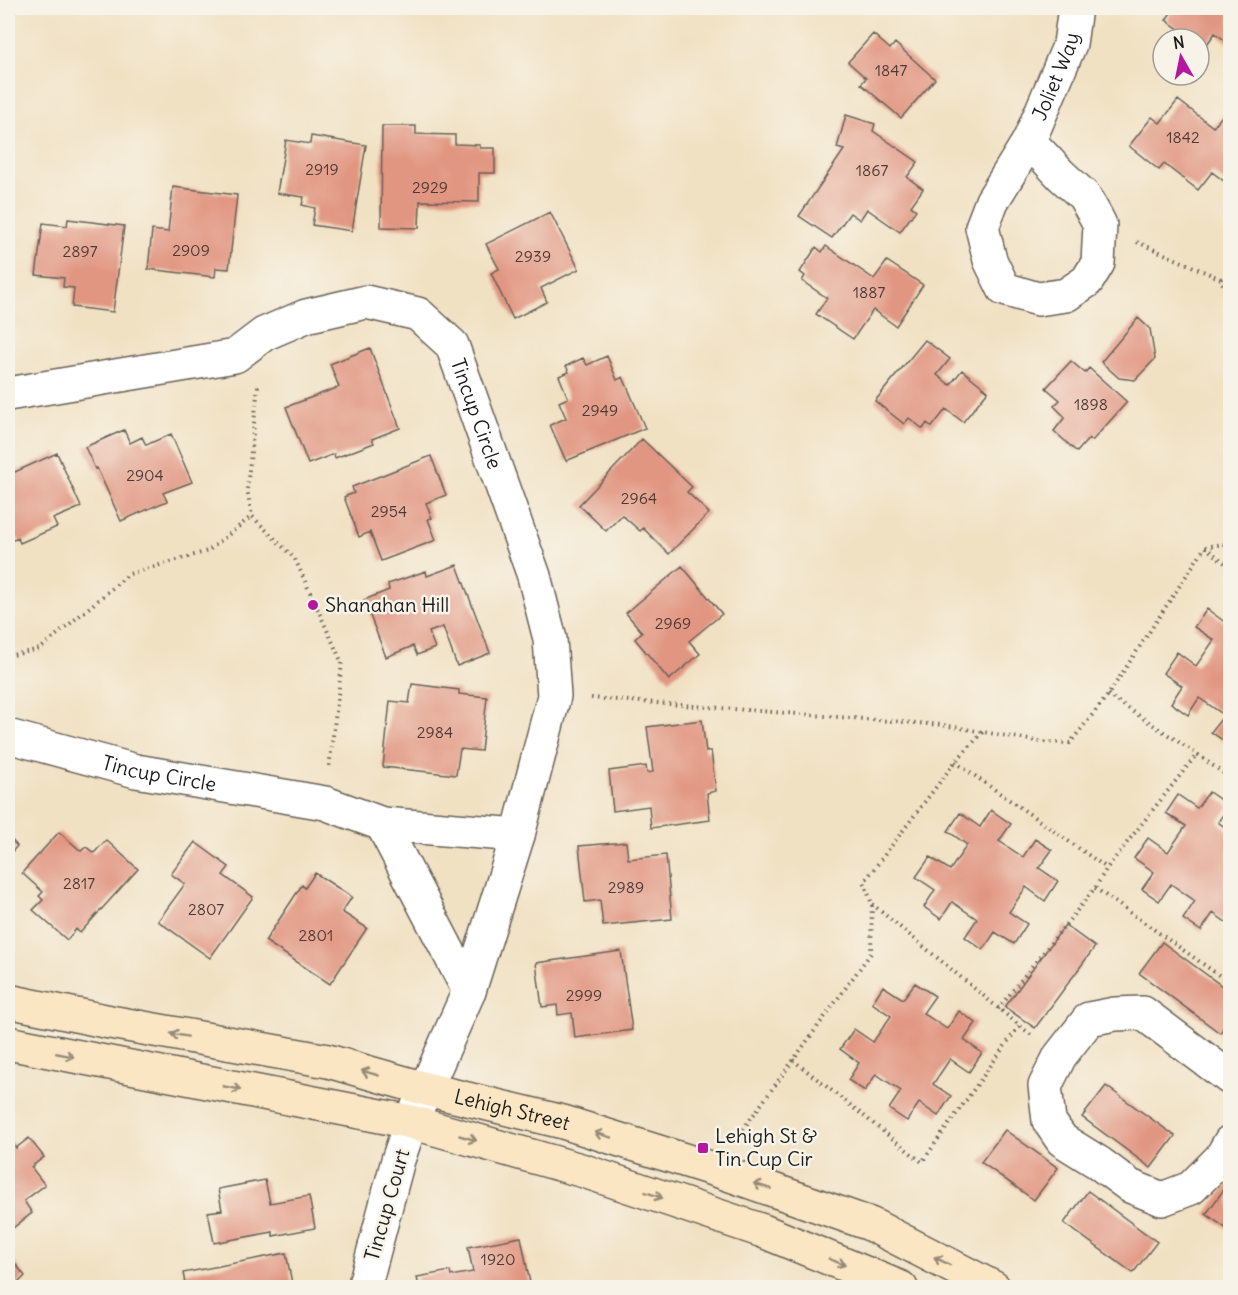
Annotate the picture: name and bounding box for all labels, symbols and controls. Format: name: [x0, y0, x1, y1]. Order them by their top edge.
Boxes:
north arrow: [1151, 27, 1211, 87]
street label: Joliet Way: [1026, 31, 1083, 124]
text: N: [1172, 31, 1186, 53]
house number: 1847: [875, 60, 907, 80]
house number: 1842: [1166, 127, 1200, 147]
house number: 2919: [305, 159, 339, 179]
house number: 1867: [856, 160, 888, 180]
house number: 2929: [412, 177, 448, 197]
house number: 2909: [172, 240, 210, 260]
house number: 2897: [62, 241, 98, 261]
house number: 2939: [515, 246, 551, 266]
house number: 1887: [853, 282, 885, 302]
street label: Tincup Circle: [446, 355, 508, 472]
house number: 1898: [1074, 394, 1108, 414]
house number: 2949: [582, 400, 618, 420]
house number: 2904: [126, 465, 164, 485]
house number: 2964: [621, 488, 657, 508]
house number: 2954: [371, 501, 407, 521]
place label: Shanahan Hill: [325, 592, 449, 617]
marker: Shanahan Hill: [306, 598, 320, 612]
house number: 2969: [655, 613, 691, 633]
house number: 2984: [417, 722, 453, 742]
street label: Tincup Circle: [100, 749, 218, 796]
house number: 2817: [63, 873, 95, 893]
house number: 2989: [608, 877, 644, 897]
house number: 2807: [188, 899, 224, 919]
house number: 2801: [299, 925, 333, 945]
house number: 2999: [566, 985, 602, 1005]
one-way arrow: [169, 1029, 189, 1040]
one-way arrow: [55, 1050, 74, 1061]
one-way arrow: [360, 1067, 379, 1078]
one-way arrow: [222, 1083, 241, 1094]
street label: Lehigh Street: [452, 1083, 573, 1135]
place label: Lehigh St & Tin Cup Cir: [715, 1123, 817, 1171]
one-way arrow: [594, 1128, 613, 1139]
one-way arrow: [458, 1133, 477, 1144]
marker: Lehigh St & Tin Cup Cir: [696, 1141, 710, 1155]
street label: Tincup Court: [359, 1146, 414, 1264]
one-way arrow: [754, 1180, 772, 1191]
one-way arrow: [644, 1190, 663, 1201]
house number: 1920: [481, 1249, 515, 1269]
one-way arrow: [933, 1254, 951, 1266]
one-way arrow: [828, 1257, 846, 1268]

